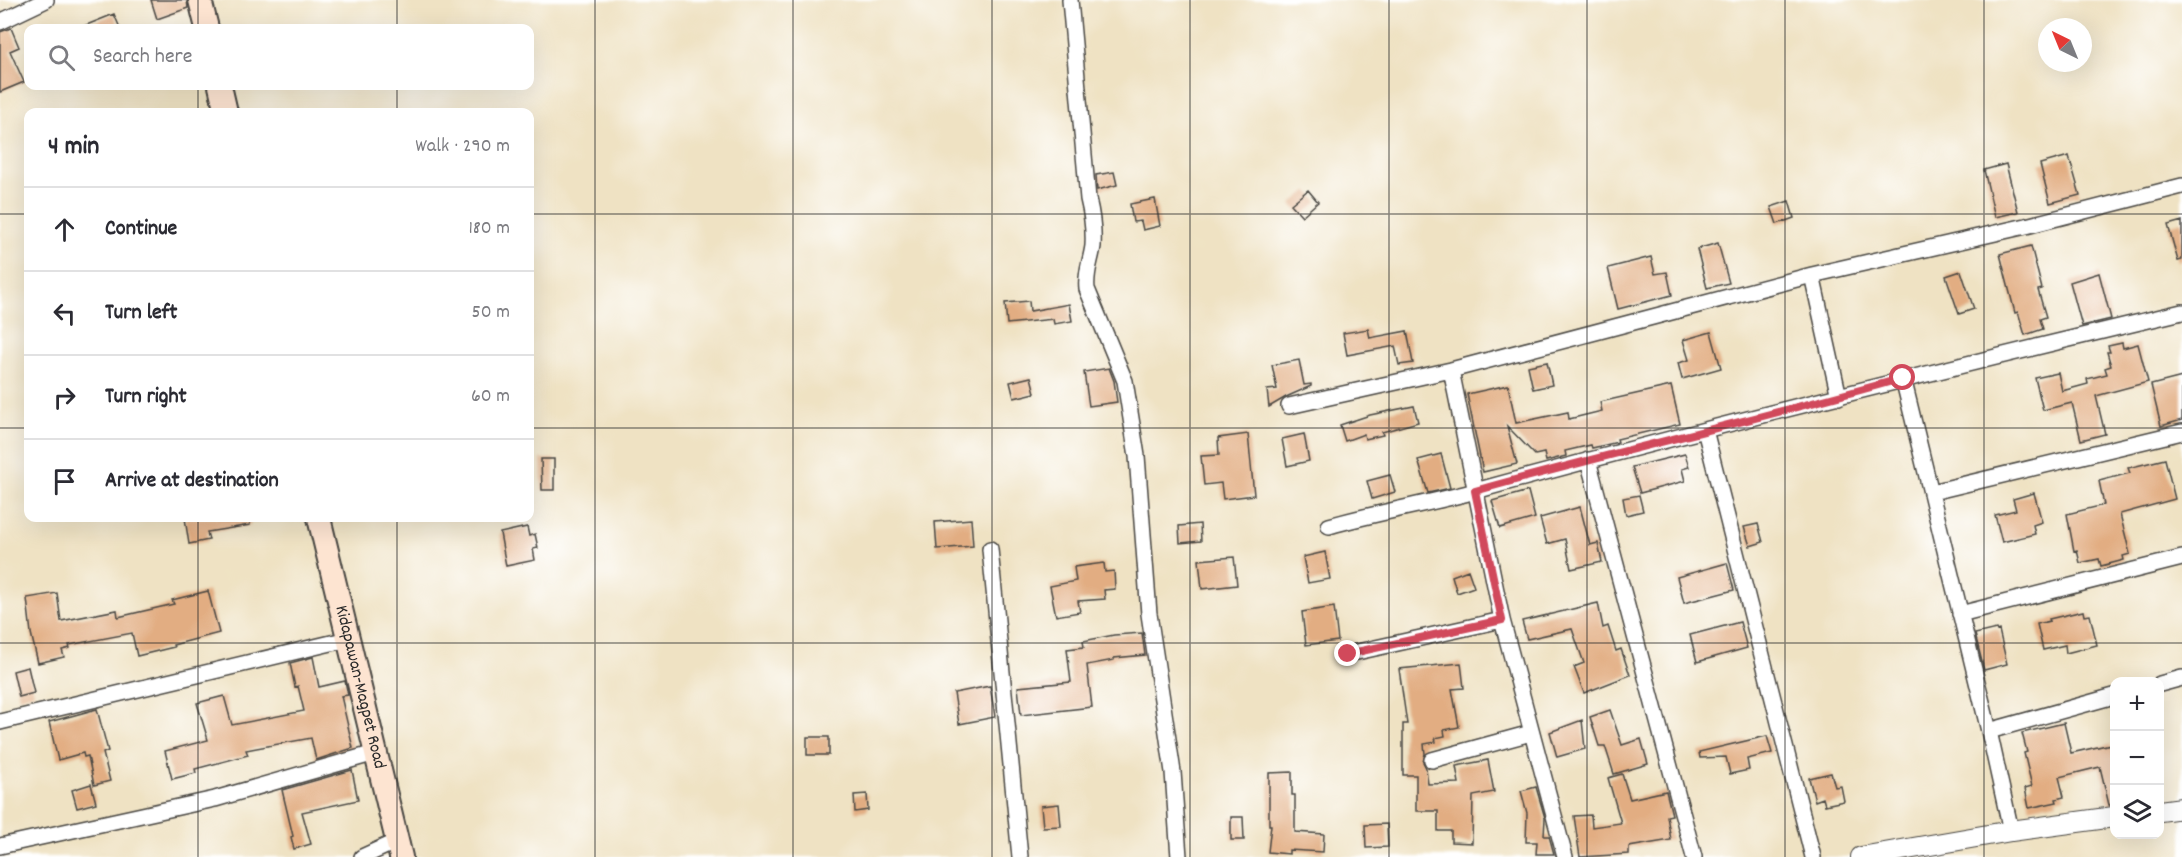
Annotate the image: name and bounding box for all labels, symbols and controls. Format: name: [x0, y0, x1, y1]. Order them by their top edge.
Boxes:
north arrow: [2038, 18, 2092, 72]
search box: [24, 24, 534, 90]
icon: search: [45, 41, 78, 74]
text: Search here: [93, 42, 192, 73]
text: 4 min: [48, 129, 99, 166]
text: Walk · 290 m: [415, 133, 510, 161]
icon: ahead: [48, 213, 81, 246]
text: Continue: [105, 214, 177, 245]
text: 180 m: [468, 215, 510, 243]
icon: left: [48, 297, 81, 330]
text: Turn left: [105, 298, 177, 329]
text: 50 m: [472, 299, 510, 327]
route start: [1889, 364, 1915, 390]
icon: right: [48, 381, 81, 414]
text: Turn right: [105, 382, 187, 413]
text: 60 m: [471, 383, 510, 411]
icon: arrive: [48, 465, 81, 498]
text: Arrive at destination: [105, 466, 279, 497]
street label: Kidapawan-Magpet Road: [328, 603, 392, 771]
route end: [1334, 640, 1360, 666]
map controls: [2110, 677, 2164, 839]
button: +: [2110, 677, 2164, 731]
button: −: [2110, 731, 2164, 785]
button: layers: [2110, 785, 2164, 839]

